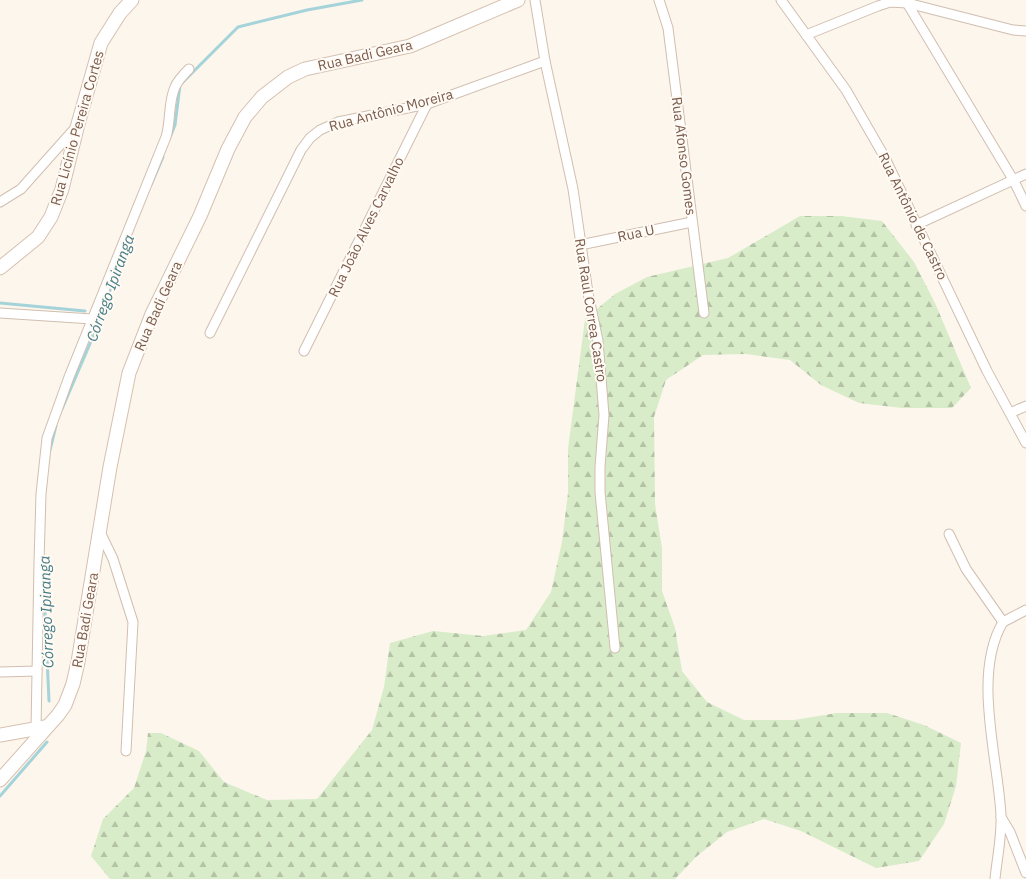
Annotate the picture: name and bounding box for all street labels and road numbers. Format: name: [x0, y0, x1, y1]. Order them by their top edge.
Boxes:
street label: Rua Badi Geara: [316, 35, 415, 75]
street label: Rua Licínio Pereira Cortes: [46, 48, 108, 208]
street label: Rua Antônio Moreira: [327, 85, 456, 135]
street label: Rua Afonso Gomes: [668, 96, 700, 216]
street label: Rua Antônio de Castro: [874, 149, 952, 283]
street label: Rua João Alves Carvalho: [324, 154, 408, 300]
street label: Rua U: [616, 220, 656, 246]
street label: Rua Raul Correa Castro: [571, 237, 611, 383]
street label: Rua Badi Geara: [130, 258, 186, 354]
street label: Rua Badi Geara: [68, 570, 102, 669]

